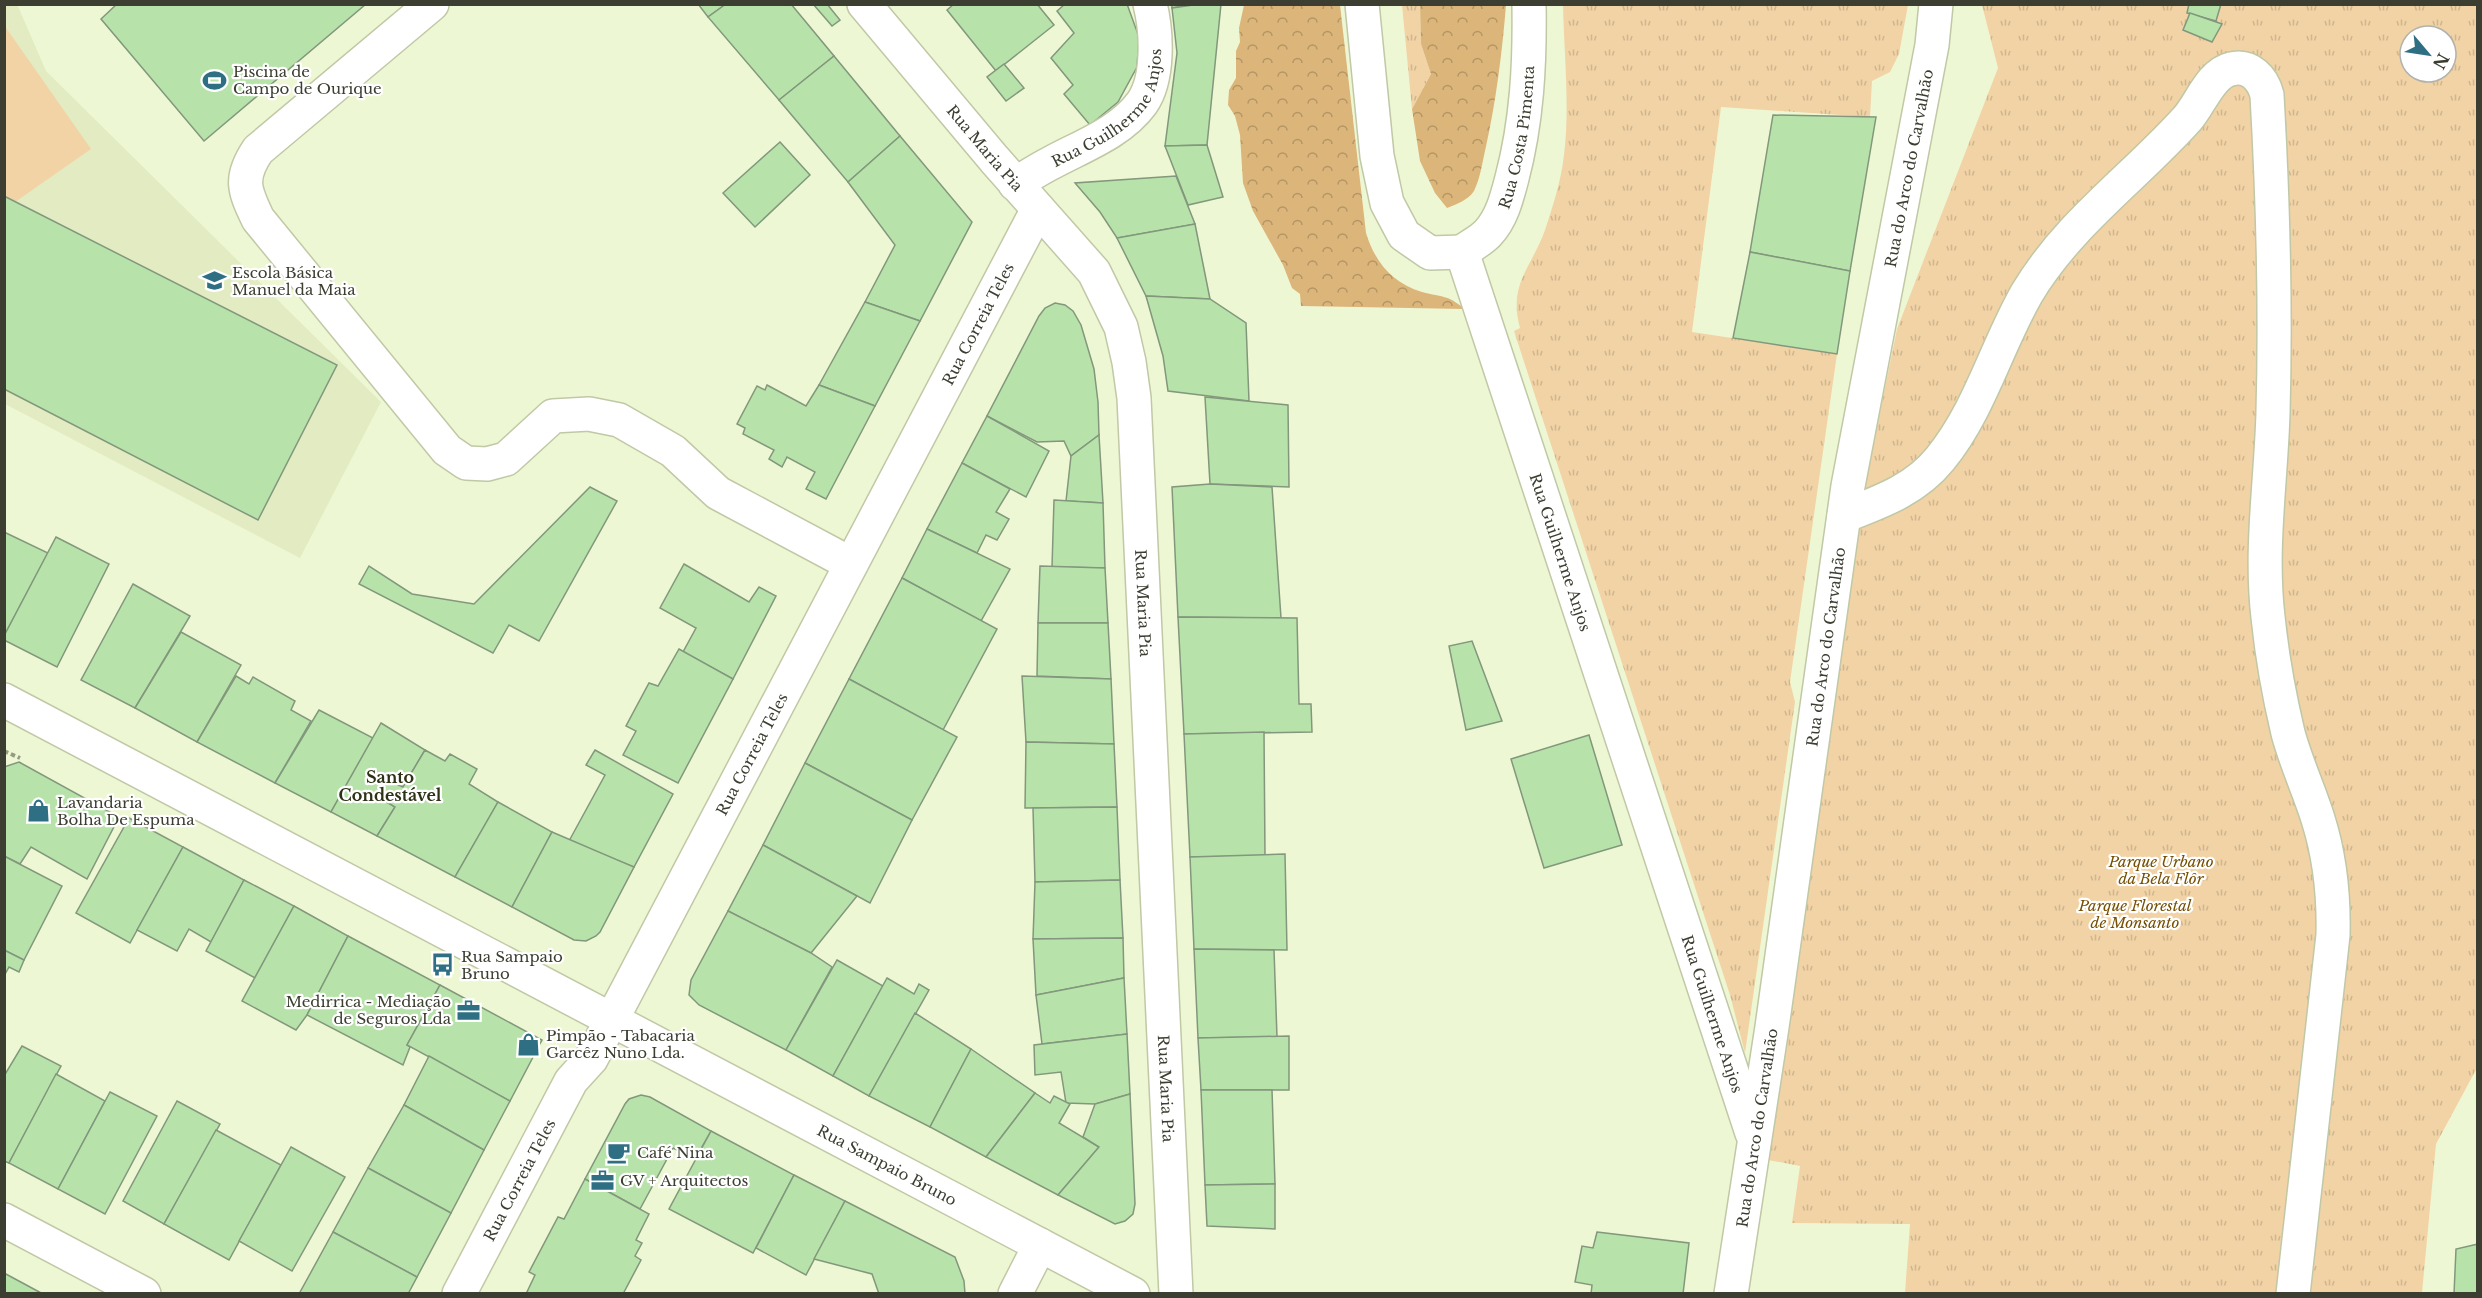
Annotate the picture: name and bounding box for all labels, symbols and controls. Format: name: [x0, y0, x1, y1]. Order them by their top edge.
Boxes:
north arrow: [2398, 24, 2458, 84]
street label: Rua Guilherme Anjos: [1048, 48, 1165, 171]
text: N: [2429, 50, 2454, 73]
place label: Piscina de Campo de Ourique: [233, 62, 382, 98]
street label: Rua Costa Pimenta: [1494, 64, 1538, 212]
sports icon: Piscina de Campo de Ourique: [202, 67, 228, 93]
street label: Rua do Arco do Carvalhão: [1880, 67, 1937, 269]
street label: Rua Maria Pia: [943, 101, 1028, 195]
street label: Rua Correia Teles: [938, 259, 1018, 388]
place label: Escola Básica Manuel da Maia: [232, 263, 356, 299]
school or university icon: Escola Básica Manuel da Maia: [201, 268, 227, 294]
street label: Rua Guilherme Anjos: [1526, 471, 1596, 634]
street label: Rua do Arco do Carvalhão: [1802, 546, 1849, 748]
street label: Rua Maria Pia: [1132, 549, 1156, 658]
street label: Rua Correia Teles: [711, 689, 791, 818]
district label: Santo Condestável: [339, 767, 442, 805]
place label: Lavandaria Bolha De Espuma: [57, 793, 195, 829]
shop icon: Lavandaria Bolha De Espuma: [26, 798, 52, 824]
park label: Parque Urbano da Bela Flôr: [2107, 852, 2214, 888]
park label: Parque Florestal de Monsanto: [2077, 896, 2192, 932]
street label: Rua Guilherme Anjos: [1678, 932, 1748, 1095]
place label: Rua Sampaio Bruno: [461, 947, 563, 983]
bus stop icon: Rua Sampaio Bruno: [430, 952, 456, 978]
place label: Medirrica - Mediação de Seguros Lda: [286, 992, 452, 1028]
office icon: Medirrica - Mediação de Seguros Lda: [456, 997, 482, 1023]
place label: Pimpão - Tabacaria Garcêz Nuno Lda.: [546, 1026, 695, 1062]
street label: Rua do Arco do Carvalhão: [1732, 1027, 1781, 1229]
shop icon: Pimpão - Tabacaria Garcêz Nuno Lda.: [515, 1031, 541, 1057]
street label: Rua Maria Pia: [1154, 1034, 1178, 1143]
street label: Rua Correia Teles: [479, 1115, 559, 1244]
street label: Rua Sampaio Bruno: [814, 1120, 960, 1209]
cafe icon: Café Nina: [606, 1139, 632, 1165]
place label: Café Nina: [637, 1143, 714, 1162]
office icon: GV + Arquitectos: [589, 1167, 615, 1193]
place label: GV + Arquitectos: [620, 1171, 749, 1190]

